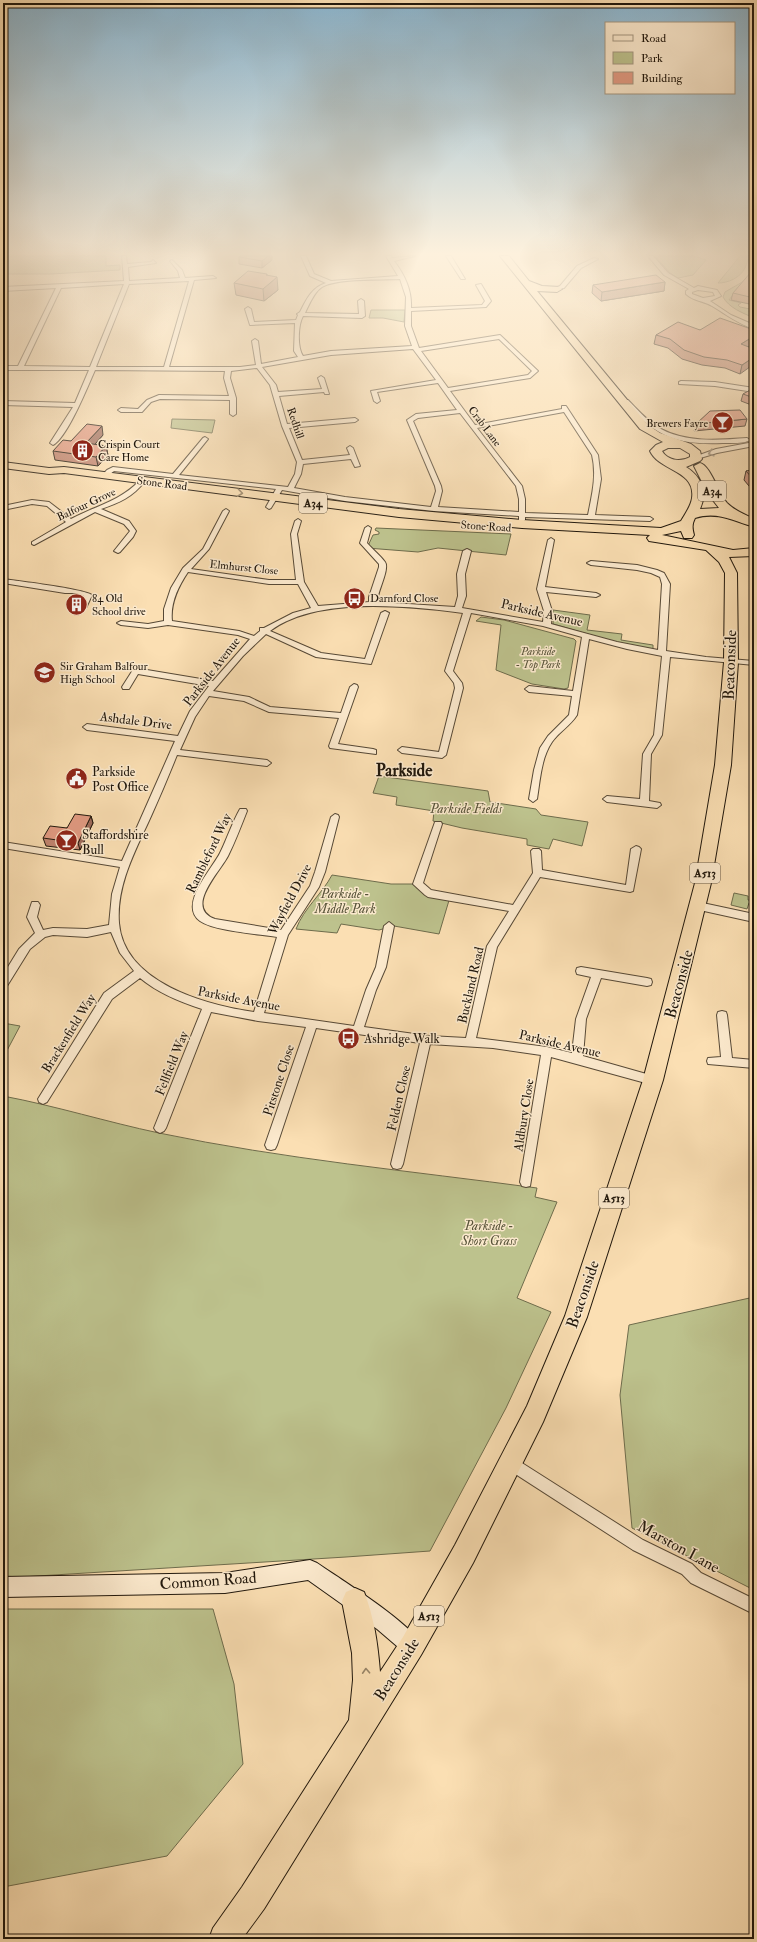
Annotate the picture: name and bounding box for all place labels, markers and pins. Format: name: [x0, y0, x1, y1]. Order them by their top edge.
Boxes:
bar icon: Brewers Fayre: [710, 410, 736, 436]
place label: Brewers Fayre: [646, 417, 708, 431]
building icon: Crispin Court Care Home: [69, 437, 95, 463]
place label: Crispin Court Care Home: [98, 438, 160, 464]
bus stop icon: Darnford Close: [341, 585, 367, 611]
building icon: 84 Old School drive: [63, 591, 89, 617]
place label: 84 Old School drive: [92, 592, 146, 618]
place label: Darnford Close: [370, 592, 439, 605]
school or university icon: Sir Graham Balfour High School: [31, 659, 57, 685]
place label: Sir Graham Balfour High School: [60, 660, 148, 686]
place label: Parkside Post Office: [92, 764, 149, 795]
public building icon: Parkside Post Office: [63, 765, 89, 791]
place label: Staffordshire Bull: [82, 827, 149, 858]
bar icon: Staffordshire Bull: [54, 828, 80, 854]
bus stop icon: Ashridge Walk: [335, 1025, 361, 1051]
place label: Ashridge Walk: [363, 1031, 440, 1047]

